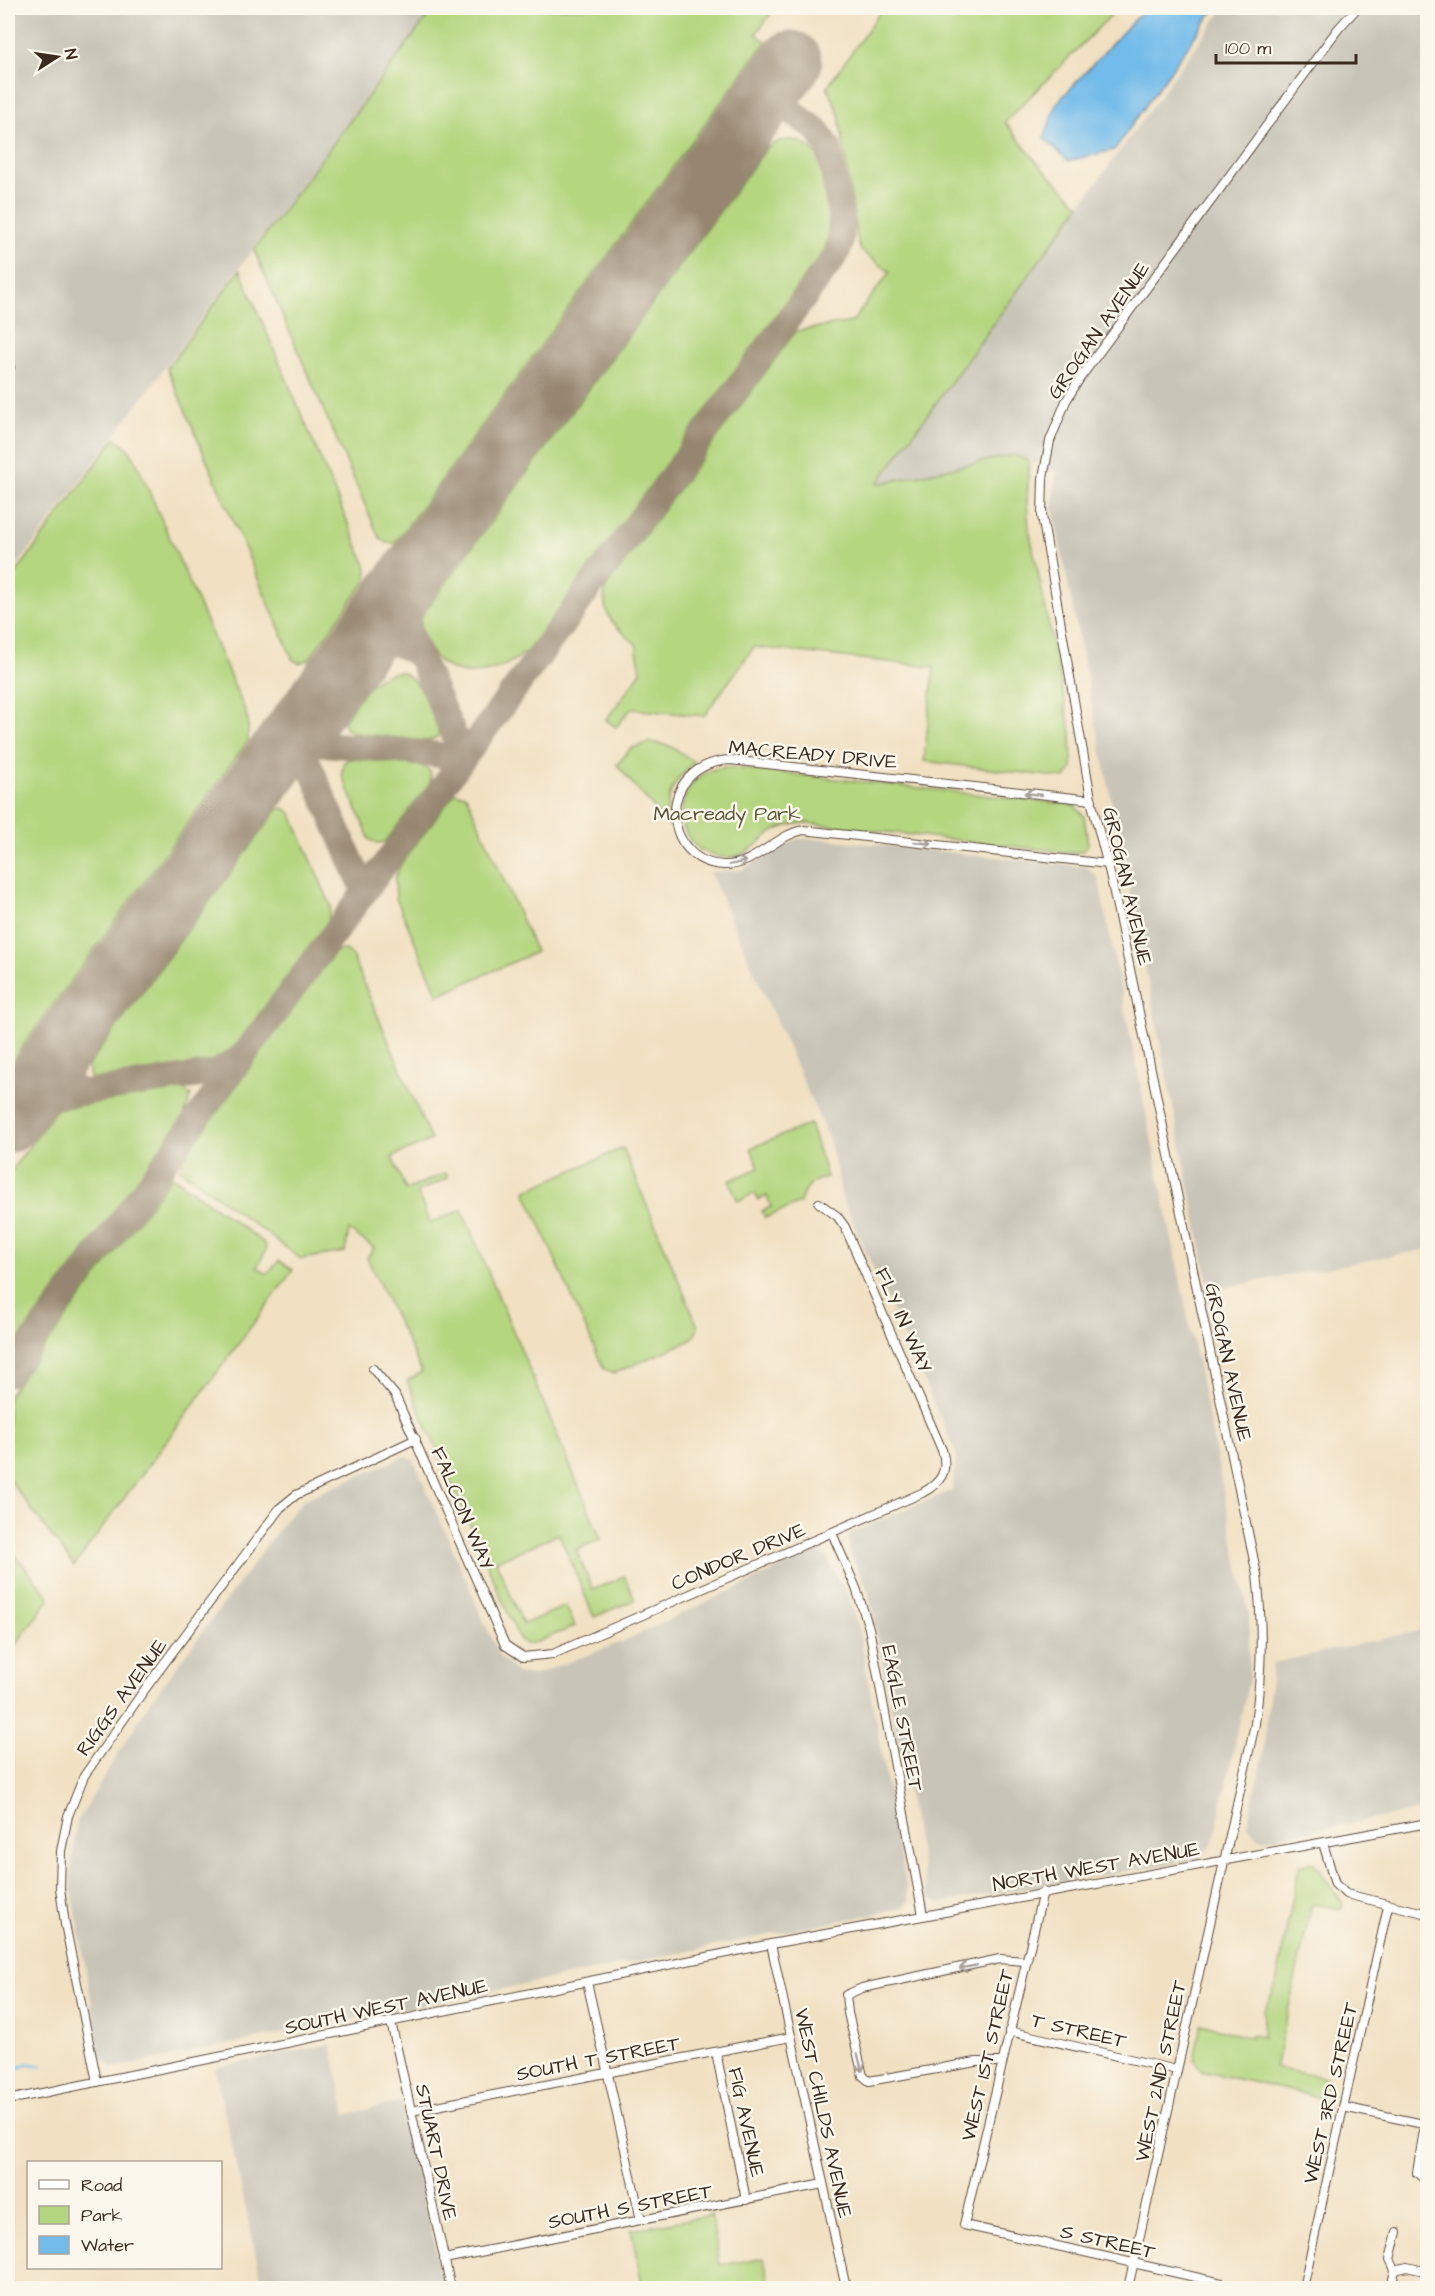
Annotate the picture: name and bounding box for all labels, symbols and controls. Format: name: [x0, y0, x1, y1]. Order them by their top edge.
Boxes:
north arrow: [27, 27, 87, 87]
scale bar: [1216, 27, 1356, 65]
text: 100 m: [1225, 36, 1271, 61]
text: N: [59, 47, 82, 61]
street label: GROGAN AVENUE: [1041, 256, 1157, 405]
street label: MACREADY DRIVE: [728, 734, 898, 776]
one-way arrow: [1024, 788, 1044, 799]
park label: Macready Park: [654, 800, 800, 829]
street label: GROGAN AVENUE: [1095, 804, 1159, 968]
one-way arrow: [913, 838, 932, 849]
one-way arrow: [728, 856, 747, 868]
street label: FLY IN WAY: [867, 1263, 939, 1378]
street label: GROGAN AVENUE: [1198, 1280, 1259, 1444]
street label: FALCON WAY: [424, 1443, 501, 1574]
street label: CONDOR DRIVE: [667, 1516, 810, 1598]
street label: RIGGS AVENUE: [70, 1633, 174, 1762]
street label: EAGLE STREET: [874, 1643, 930, 1794]
street label: NORTH WEST AVENUE: [991, 1835, 1202, 1899]
one-way arrow: [959, 1962, 978, 1973]
street label: WEST 1ST STREET: [955, 1966, 1021, 2144]
street label: SOUTH WEST AVENUE: [282, 1972, 490, 2042]
street label: WEST 2ND STREET: [1128, 1977, 1194, 2164]
street label: WEST 3RD STREET: [1297, 1999, 1366, 2187]
street label: WEST CHILDS AVENUE: [787, 2006, 859, 2221]
street label: T STREET: [1029, 2007, 1129, 2056]
street label: SOUTH T STREET: [514, 2029, 683, 2089]
one-way arrow: [854, 2054, 866, 2073]
street label: FIG AVENUE: [721, 2065, 771, 2180]
street label: STUART DRIVE: [408, 2081, 464, 2223]
legend: [27, 2161, 222, 2269]
text: Road: [81, 2173, 122, 2198]
street label: SOUTH S STREET: [546, 2177, 715, 2237]
text: Park: [81, 2203, 123, 2228]
street label: S STREET: [1058, 2217, 1158, 2267]
text: Water: [81, 2233, 134, 2258]

